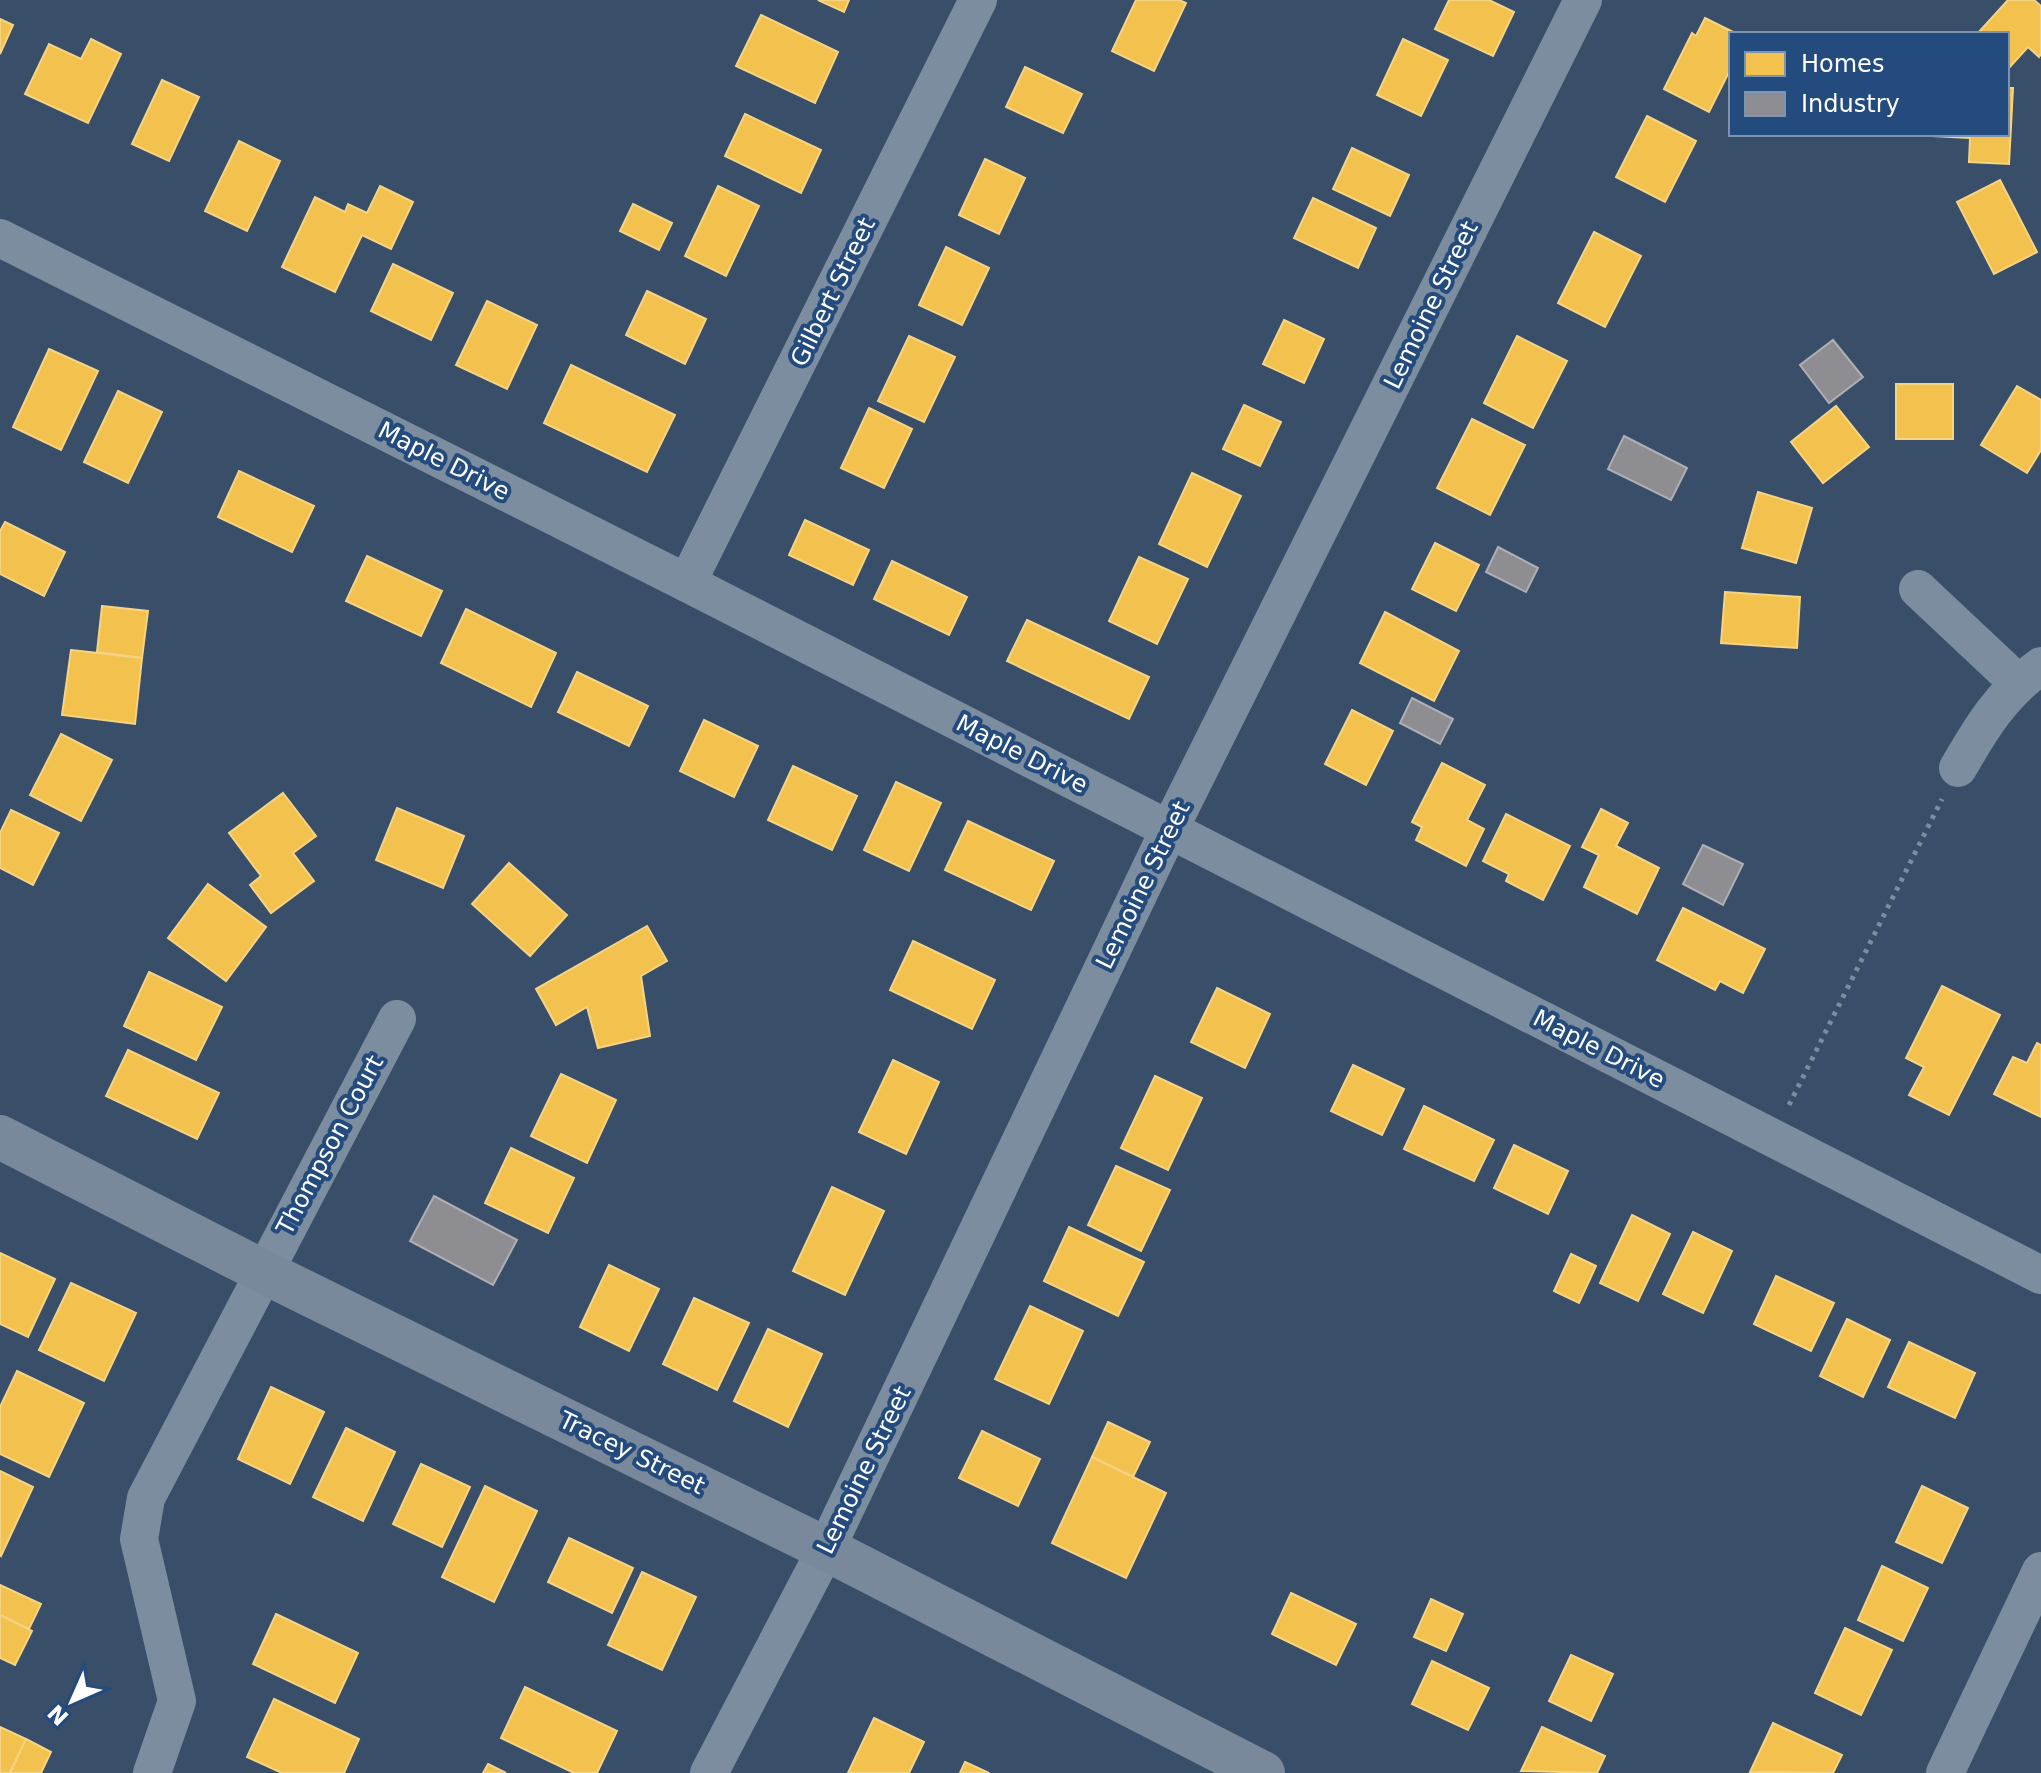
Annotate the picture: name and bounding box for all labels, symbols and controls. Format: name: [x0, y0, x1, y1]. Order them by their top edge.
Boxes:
legend: [1729, 32, 2009, 136]
text: Homes: [1801, 50, 1884, 78]
text: Industry: [1801, 90, 1900, 118]
street label: Gilbert Street: [785, 213, 881, 371]
street label: Lemoine Street: [1378, 217, 1484, 393]
street label: Maple Drive: [374, 416, 514, 506]
street label: Maple Drive: [952, 709, 1092, 799]
street label: Lemoine Street: [1090, 797, 1196, 973]
street label: Maple Drive: [1529, 1004, 1669, 1094]
street label: Thompson Court: [270, 1051, 389, 1240]
street label: Lemoine Street: [811, 1382, 917, 1558]
street label: Tracey Street: [554, 1405, 709, 1500]
north arrow: [32, 1661, 112, 1741]
text: N: [43, 1699, 74, 1730]

